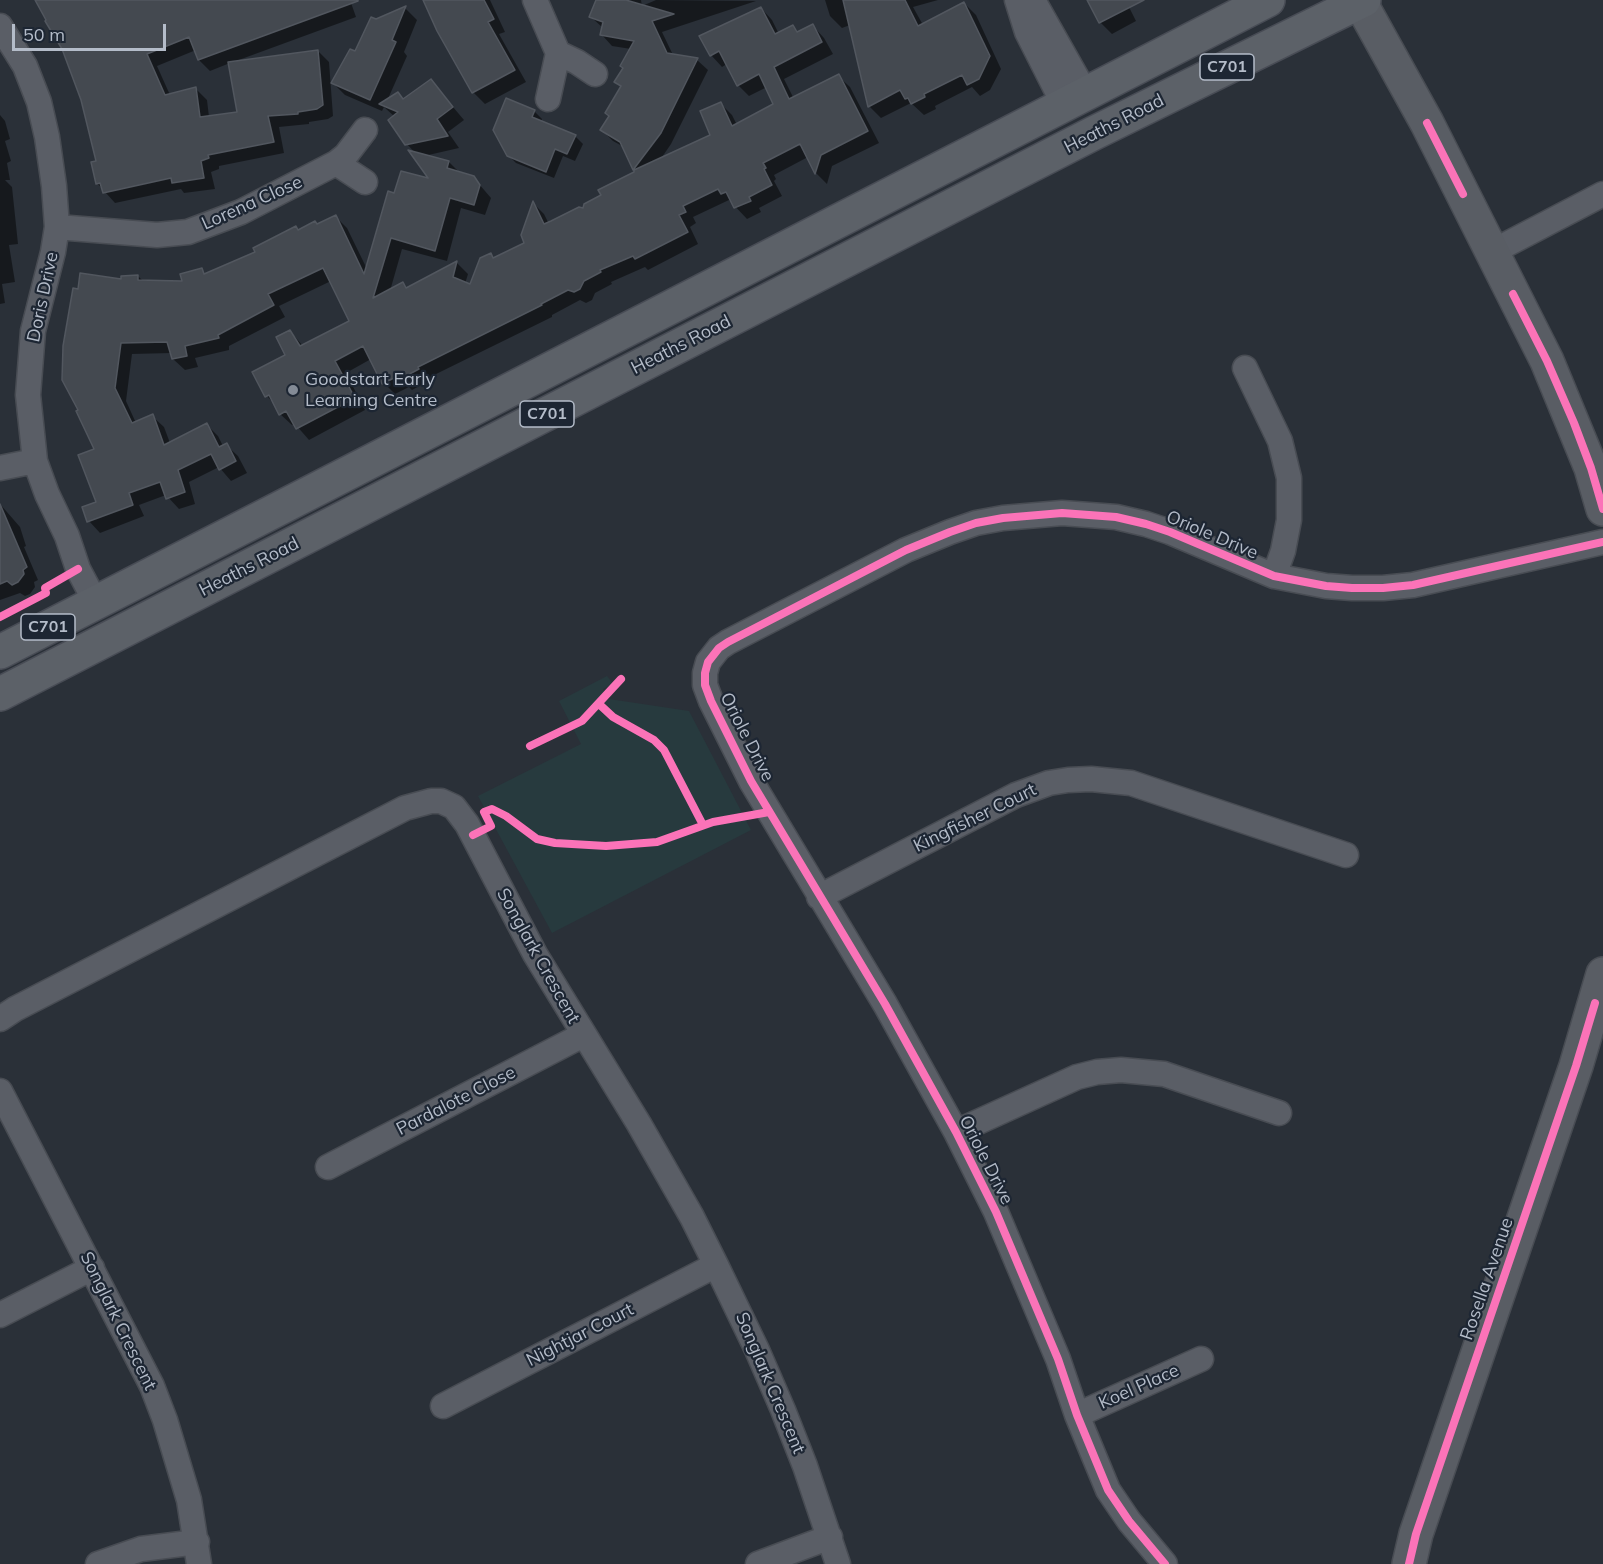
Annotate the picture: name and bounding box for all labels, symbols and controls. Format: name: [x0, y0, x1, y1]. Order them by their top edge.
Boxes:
scale bar: [15, 12, 170, 50]
text: 50 m: [23, 23, 65, 46]
road number: C701: [1200, 54, 1254, 80]
street label: Heaths Road: [1061, 90, 1167, 158]
street label: Lorena Close: [198, 171, 306, 235]
street label: Doris Drive: [23, 250, 63, 344]
street label: Heaths Road: [628, 311, 734, 379]
place label: Goodstart Early Learning Centre: [305, 369, 437, 412]
marker: Goodstart Early Learning Centre: [286, 383, 300, 397]
road number: C701: [520, 401, 574, 427]
street label: Oriole Drive: [1163, 506, 1261, 564]
street label: Heaths Road: [196, 533, 302, 601]
road number: C701: [21, 614, 75, 640]
street label: Oriole Drive: [715, 689, 779, 785]
street label: Kingfisher Court: [910, 779, 1040, 857]
street label: Songlark Crescent: [492, 885, 584, 1027]
street label: Pardalote Close: [393, 1062, 519, 1140]
street label: Oriole Drive: [954, 1112, 1018, 1208]
street label: Rosella Avenue: [1456, 1215, 1518, 1343]
street label: Songlark Crescent: [75, 1248, 161, 1394]
street label: Nightjar Court: [523, 1299, 637, 1371]
street label: Songlark Crescent: [730, 1309, 810, 1457]
street label: Koel Place: [1096, 1360, 1182, 1414]

